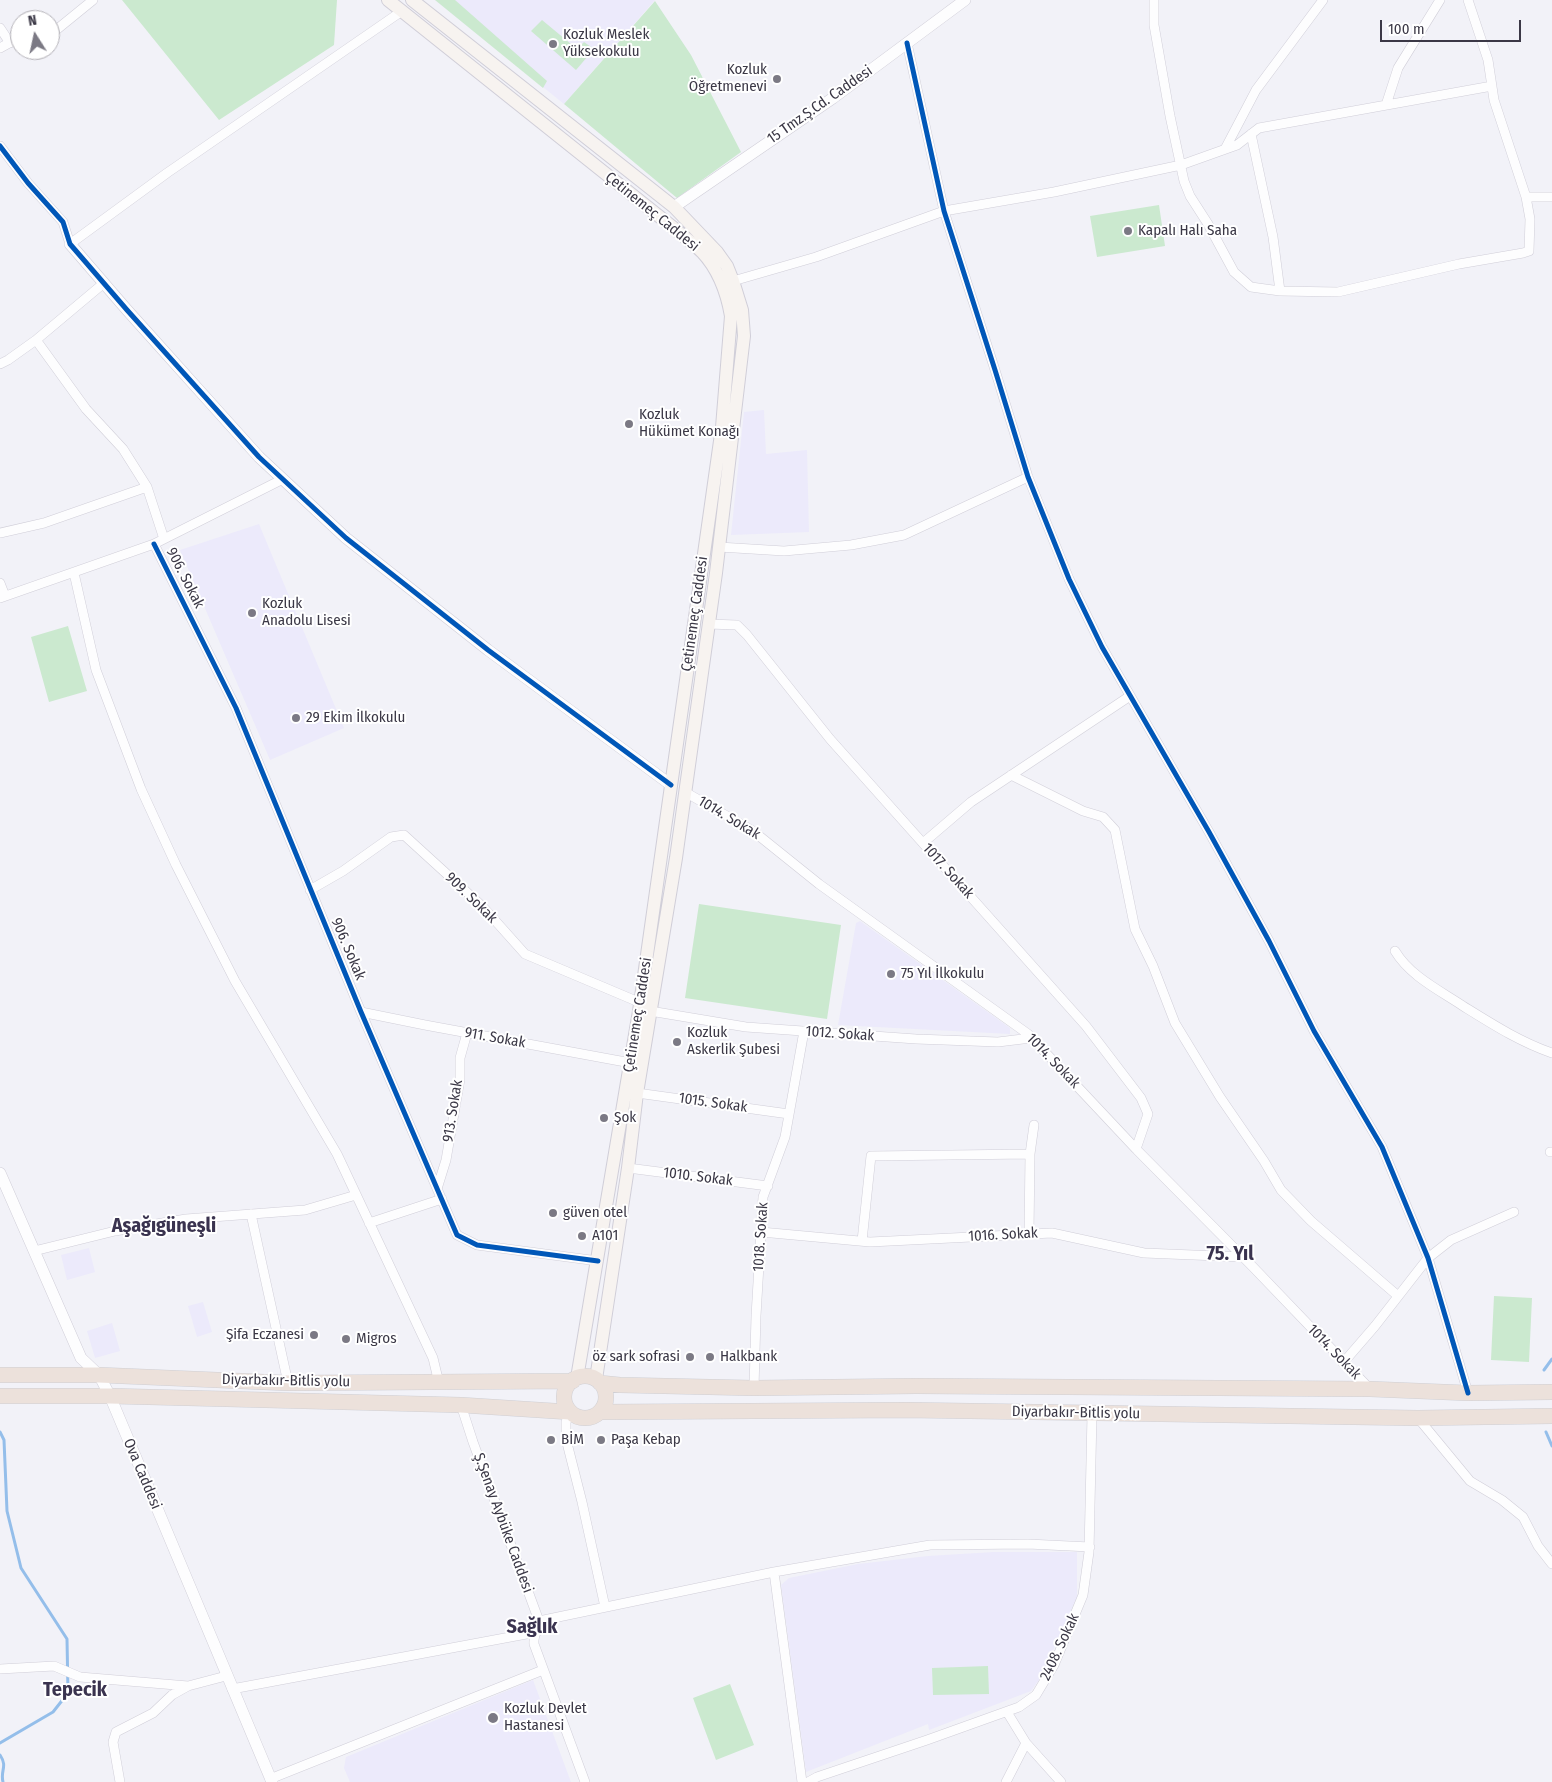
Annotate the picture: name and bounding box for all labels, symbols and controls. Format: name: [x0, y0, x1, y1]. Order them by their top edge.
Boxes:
north arrow: [10, 10, 60, 60]
scale bar: [1382, 10, 1523, 42]
text: N: [27, 12, 38, 30]
text: 100 m: [1388, 20, 1425, 38]
place label: Kozluk Meslek Yüksekokulu: [563, 26, 650, 61]
marker: Kozluk Meslek Yüksekokulu: [547, 38, 559, 50]
place label: Kozluk Öğretmenevi: [689, 61, 767, 96]
street label: 15 Tmz.Ş.Cd. Caddesi: [764, 62, 876, 148]
marker: Kozluk Öğretmenevi: [771, 73, 783, 85]
street label: Çetinemeç Caddesi: [601, 168, 703, 256]
place label: Kapalı Halı Saha: [1138, 222, 1237, 240]
marker: Kapalı Halı Saha: [1122, 225, 1134, 237]
place label: Kozluk Hükümet Konağı: [639, 406, 740, 441]
marker: Kozluk Hükümet Konağı: [623, 418, 635, 430]
street label: 906. Sokak: [162, 545, 208, 611]
street label: Çetinemeç Caddesi: [678, 555, 712, 673]
place label: Kozluk Anadolu Lisesi: [262, 595, 351, 630]
marker: Kozluk Anadolu Lisesi: [246, 607, 258, 619]
place label: 29 Ekim İlkokulu: [306, 709, 405, 727]
marker: 29 Ekim İlkokulu: [290, 712, 302, 724]
street label: 1014. Sokak: [695, 792, 763, 844]
street label: 1017. Sokak: [918, 840, 978, 902]
street label: 909. Sokak: [441, 869, 501, 927]
street label: 906. Sokak: [327, 915, 369, 983]
street label: Çetinemeç Caddesi: [620, 956, 656, 1074]
place label: 75 Yıl İlkokulu: [901, 965, 984, 983]
marker: 75 Yıl İlkokulu: [885, 968, 897, 980]
street label: 1012. Sokak: [805, 1023, 875, 1045]
street label: 911. Sokak: [463, 1024, 527, 1052]
place label: Kozluk Askerlik Şubesi: [687, 1024, 780, 1059]
street label: 1014. Sokak: [1022, 1030, 1084, 1092]
marker: Kozluk Askerlik Şubesi: [671, 1036, 683, 1048]
street label: 913. Sokak: [439, 1079, 467, 1143]
street label: 1015. Sokak: [678, 1089, 748, 1117]
place label: Şok: [614, 1109, 636, 1127]
marker: Şok: [598, 1112, 610, 1124]
street label: 1010. Sokak: [662, 1164, 734, 1190]
street label: 1018. Sokak: [750, 1202, 772, 1272]
place label: güven otel: [563, 1204, 627, 1222]
marker: güven otel: [547, 1207, 559, 1219]
district label: Aşağıgüneşli: [112, 1214, 216, 1238]
street label: 1016. Sokak: [968, 1224, 1038, 1246]
place label: A101: [592, 1227, 618, 1245]
marker: A101: [576, 1230, 588, 1242]
district label: 75. Yıl: [1206, 1242, 1254, 1266]
street label: 1014. Sokak: [1303, 1321, 1365, 1383]
place label: Şifa Eczanesi: [226, 1326, 304, 1344]
marker: Şifa Eczanesi: [308, 1329, 320, 1341]
place label: Migros: [356, 1330, 397, 1348]
marker: Migros: [340, 1333, 352, 1345]
place label: öz sark sofrasi: [592, 1348, 680, 1366]
place label: Halkbank: [720, 1348, 777, 1366]
marker: öz sark sofrasi: [684, 1351, 696, 1363]
marker: Halkbank: [704, 1351, 716, 1363]
street label: Diyarbakır-Bitlis yolu: [222, 1371, 350, 1391]
street label: Diyarbakır-Bitlis yolu: [1012, 1403, 1140, 1423]
place label: BİM: [561, 1431, 584, 1449]
place label: Paşa Kebap: [611, 1431, 681, 1449]
marker: BİM: [545, 1434, 557, 1446]
marker: Paşa Kebap: [595, 1434, 607, 1446]
street label: Ova Caddesi: [119, 1436, 165, 1512]
street label: Ş.Şenay Aybüke Caddesi: [469, 1451, 537, 1595]
street label: 2408. Sokak: [1037, 1611, 1083, 1683]
district label: Sağlık: [507, 1615, 557, 1639]
district label: Tepecik: [43, 1678, 107, 1702]
place label: Kozluk Devlet Hastanesi: [504, 1700, 587, 1735]
marker: Kozluk Devlet Hastanesi: [486, 1711, 500, 1725]

